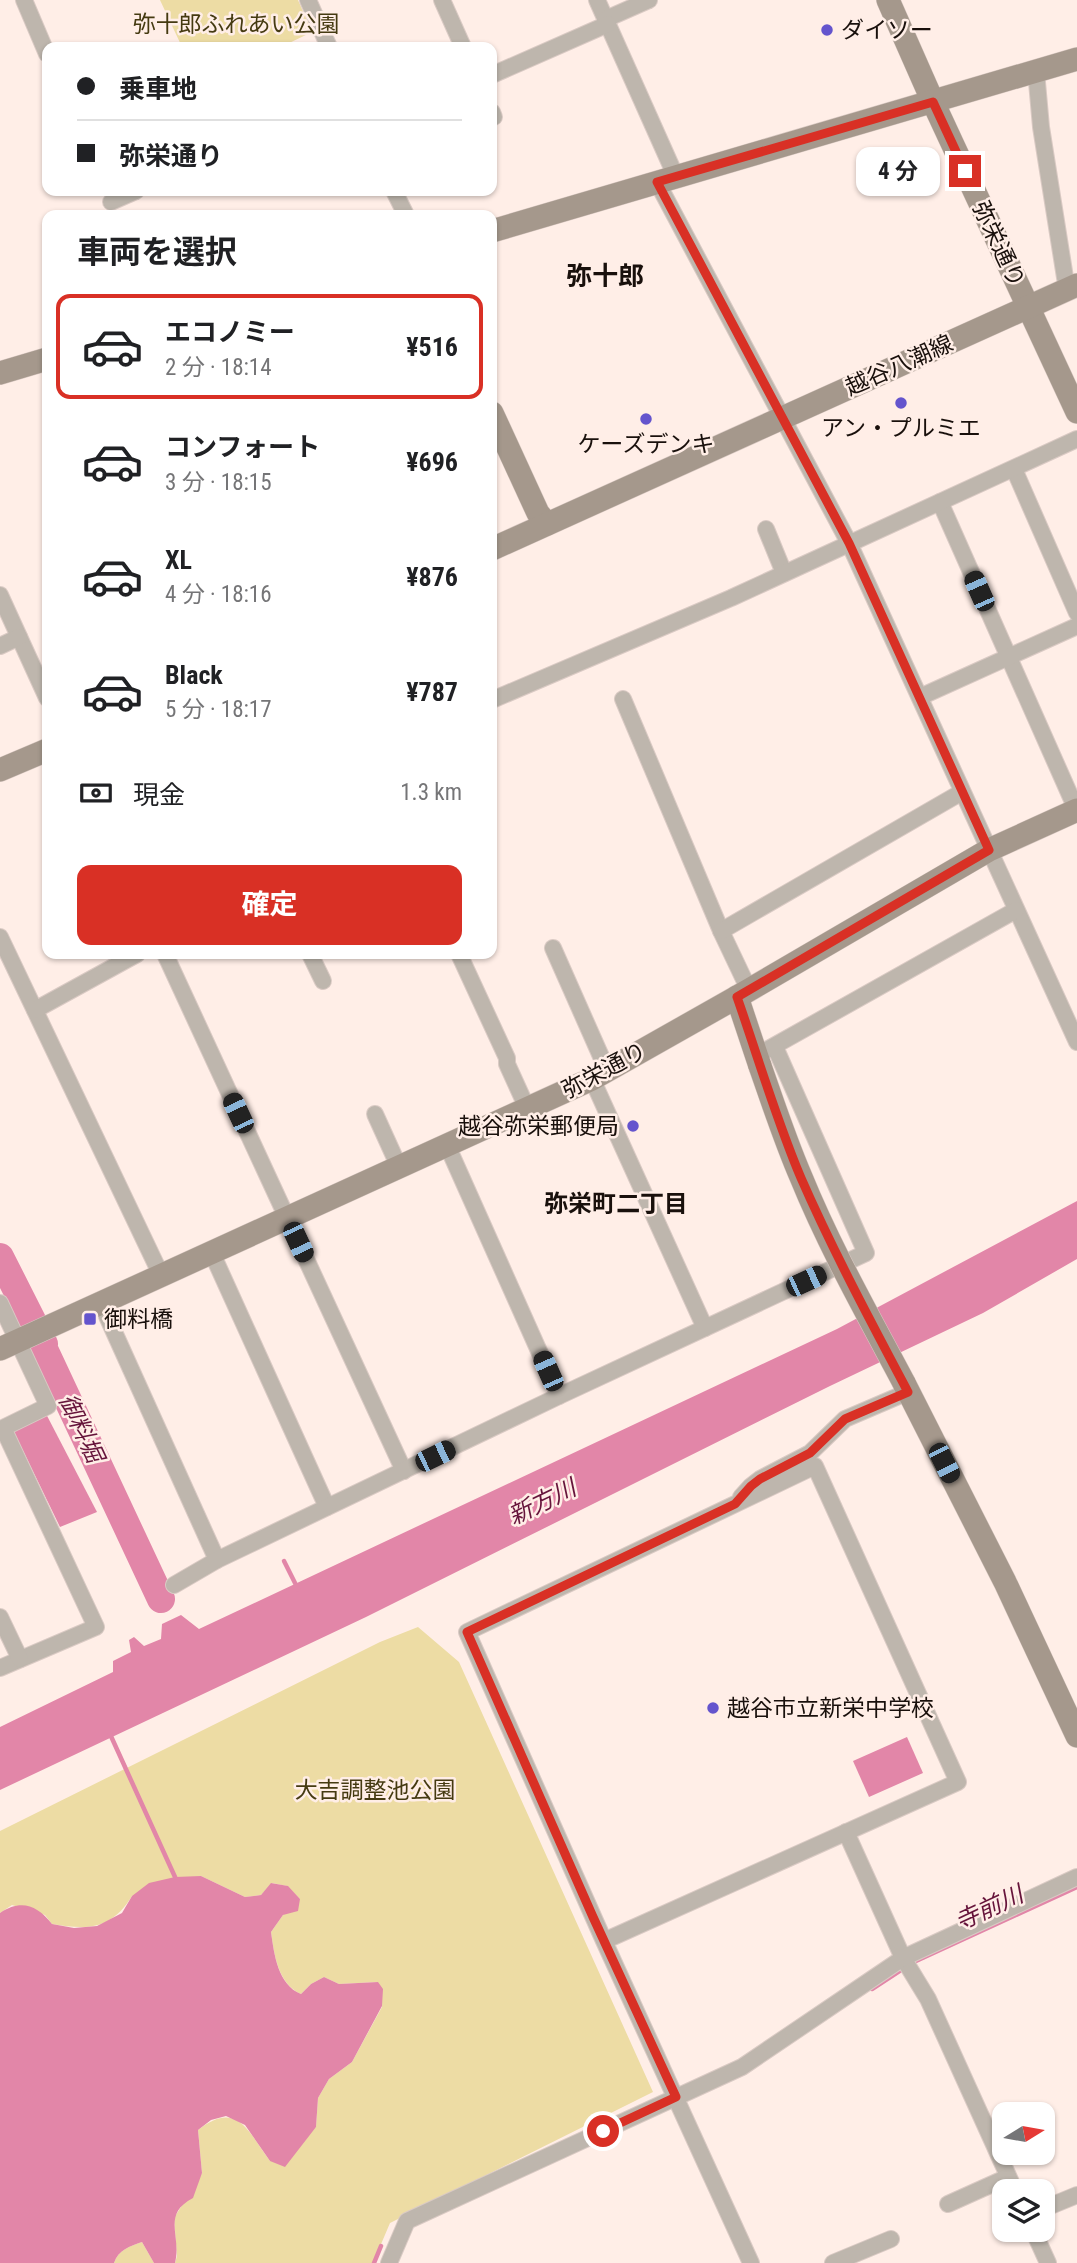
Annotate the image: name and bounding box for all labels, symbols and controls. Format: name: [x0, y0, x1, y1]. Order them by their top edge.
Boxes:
park label: 弥十郎ふれあい公園: [133, 11, 340, 38]
place label: ダイソー: [841, 17, 933, 44]
marker: ダイソー: [819, 22, 835, 38]
text: 乗車地: [119, 74, 197, 104]
text: 弥栄通り: [119, 141, 223, 171]
callout: 4 分: [856, 146, 940, 196]
route end: [949, 155, 981, 187]
text: 4 分: [878, 158, 918, 185]
street label: 弥栄通り: [967, 197, 1030, 292]
text: 車両を選択: [77, 233, 237, 271]
district label: 弥十郎: [566, 261, 644, 291]
icon: car: [81, 315, 144, 378]
text: エコノミー: [165, 317, 295, 347]
street label: 越谷八潮線: [841, 330, 957, 401]
text: ¥516: [406, 332, 458, 362]
text: 2 分 · 18:14: [165, 354, 272, 381]
marker: アン・プルミエ: [893, 395, 909, 411]
marker: ケーズデンキ: [638, 411, 654, 427]
place label: アン・プルミエ: [821, 415, 981, 442]
icon: car: [81, 430, 144, 493]
place label: ケーズデンキ: [578, 431, 714, 458]
text: コンフォート: [165, 432, 320, 462]
text: ¥696: [406, 447, 458, 477]
text: 3 分 · 18:15: [165, 469, 272, 496]
icon: car: [81, 545, 144, 608]
text: XL: [165, 545, 192, 575]
text: ¥876: [406, 562, 458, 592]
car: [961, 568, 998, 614]
text: 4 分 · 18:16: [165, 581, 272, 608]
icon: car: [81, 660, 144, 723]
text: Black: [165, 660, 223, 690]
text: ¥787: [406, 677, 458, 707]
text: 5 分 · 18:17: [165, 696, 272, 723]
icon: cash: [77, 774, 115, 812]
text: 1.3 km: [400, 779, 462, 806]
text: 現金: [133, 780, 185, 810]
button: 確定: [77, 865, 462, 945]
street label: 弥栄通り: [557, 1037, 651, 1104]
car: [220, 1090, 257, 1136]
place label: 越谷弥栄郵便局: [458, 1113, 619, 1140]
marker: 越谷弥栄郵便局: [625, 1118, 641, 1134]
district label: 弥栄町二丁目: [544, 1190, 688, 1218]
car: [280, 1219, 317, 1265]
car: [783, 1263, 830, 1299]
place label: 御料橋: [104, 1306, 173, 1333]
marker: 御料橋: [82, 1311, 98, 1327]
car: [530, 1348, 567, 1394]
water label: 御料堀: [53, 1389, 111, 1470]
car: [412, 1437, 459, 1475]
car: [926, 1440, 963, 1486]
water label: 新方川: [504, 1472, 583, 1530]
place label: 越谷市立新栄中学校: [727, 1695, 934, 1722]
marker: 越谷市立新栄中学校: [705, 1700, 721, 1716]
park label: 大吉調整池公園: [295, 1777, 456, 1804]
water label: 寺前川: [950, 1879, 1030, 1936]
north arrow: [992, 2102, 1055, 2165]
map controls: [992, 2102, 1055, 2242]
route start: [587, 2115, 619, 2147]
button: layers: [992, 2179, 1055, 2242]

